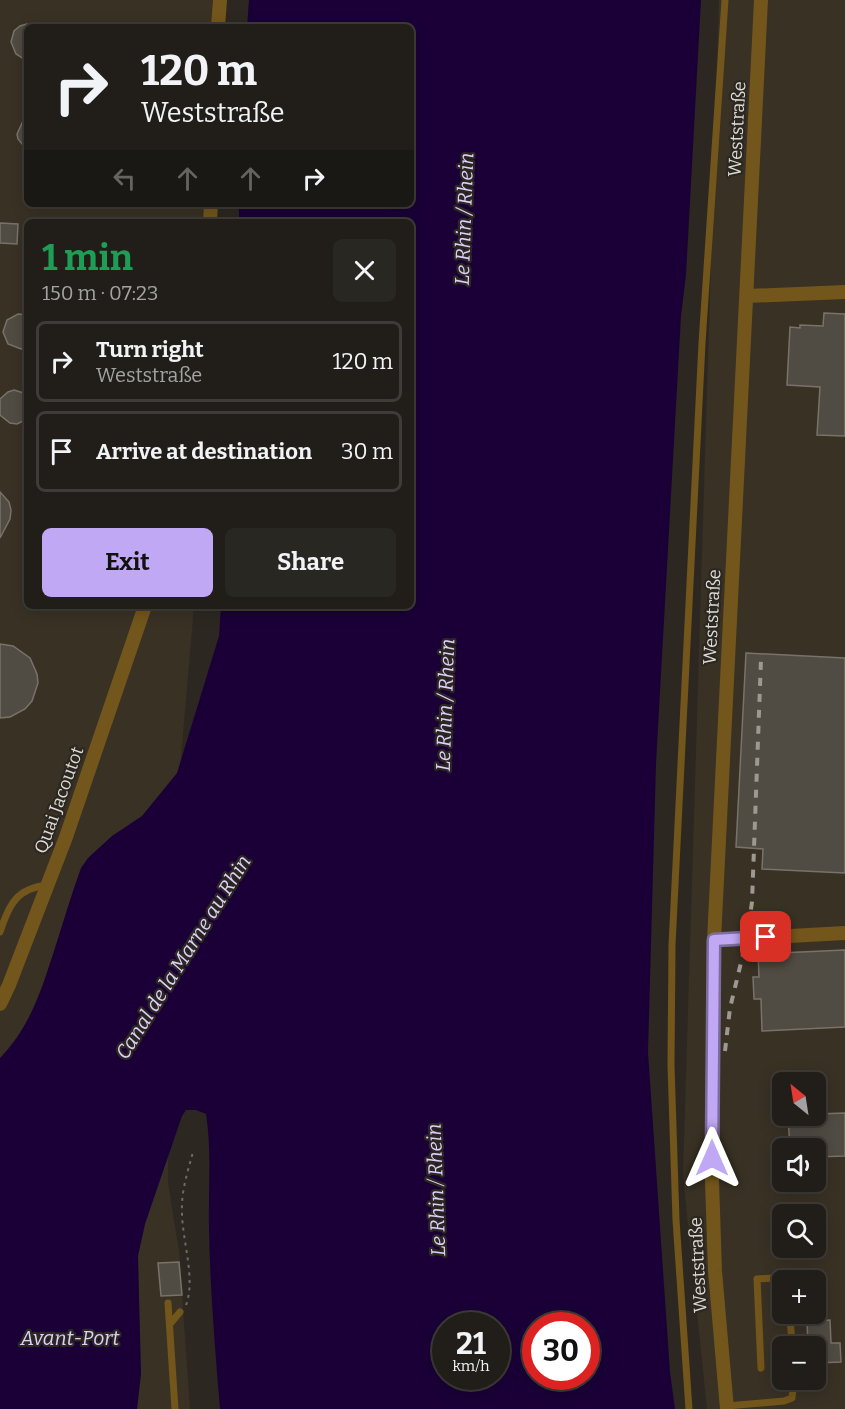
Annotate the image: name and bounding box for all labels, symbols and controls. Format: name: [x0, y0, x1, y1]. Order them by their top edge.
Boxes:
text: 120 m: [141, 46, 257, 96]
icon: right: [42, 48, 120, 126]
street label: Weststraße: [724, 81, 750, 177]
text: Weststraße: [141, 97, 284, 129]
water label: Le Rhin / Rhein: [450, 152, 478, 286]
icon: left: [108, 162, 141, 195]
icon: ahead: [171, 162, 204, 195]
icon: ahead: [234, 162, 267, 195]
icon: right: [297, 162, 330, 195]
text: 1 min: [42, 236, 133, 280]
button: close: [333, 239, 396, 302]
text: 150 m · 07:23: [42, 281, 158, 305]
text: Turn right: [96, 336, 204, 363]
icon: right: [45, 345, 78, 378]
text: 120 m: [333, 348, 393, 375]
text: Weststraße: [96, 363, 202, 387]
icon: arrive: [45, 435, 78, 468]
text: Arrive at destination: [96, 438, 312, 465]
text: 30 m: [341, 438, 393, 465]
button: Exit: [42, 528, 213, 597]
button: Share: [225, 528, 396, 597]
street label: Weststraße: [699, 569, 725, 665]
water label: Le Rhin / Rhein: [431, 638, 459, 772]
street label: Quai Jacoutot: [29, 743, 89, 857]
water label: Canal de la Marne au Rhin: [110, 851, 256, 1063]
pin: [740, 911, 791, 962]
icon: arrive: [749, 920, 782, 953]
north arrow: [772, 1072, 826, 1126]
map controls: [772, 1072, 826, 1390]
water label: Le Rhin / Rhein: [422, 1123, 450, 1257]
position arrow: [680, 1126, 744, 1190]
button: sound: [772, 1138, 826, 1192]
button: search: [772, 1204, 826, 1258]
street label: Weststraße: [685, 1217, 711, 1313]
button: +: [772, 1270, 826, 1324]
speed limit sign: 30: [522, 1312, 600, 1390]
water label: Avant-Port: [20, 1326, 120, 1350]
text: 21: [456, 1326, 486, 1362]
button: −: [772, 1336, 826, 1390]
text: km/h: [452, 1357, 490, 1375]

